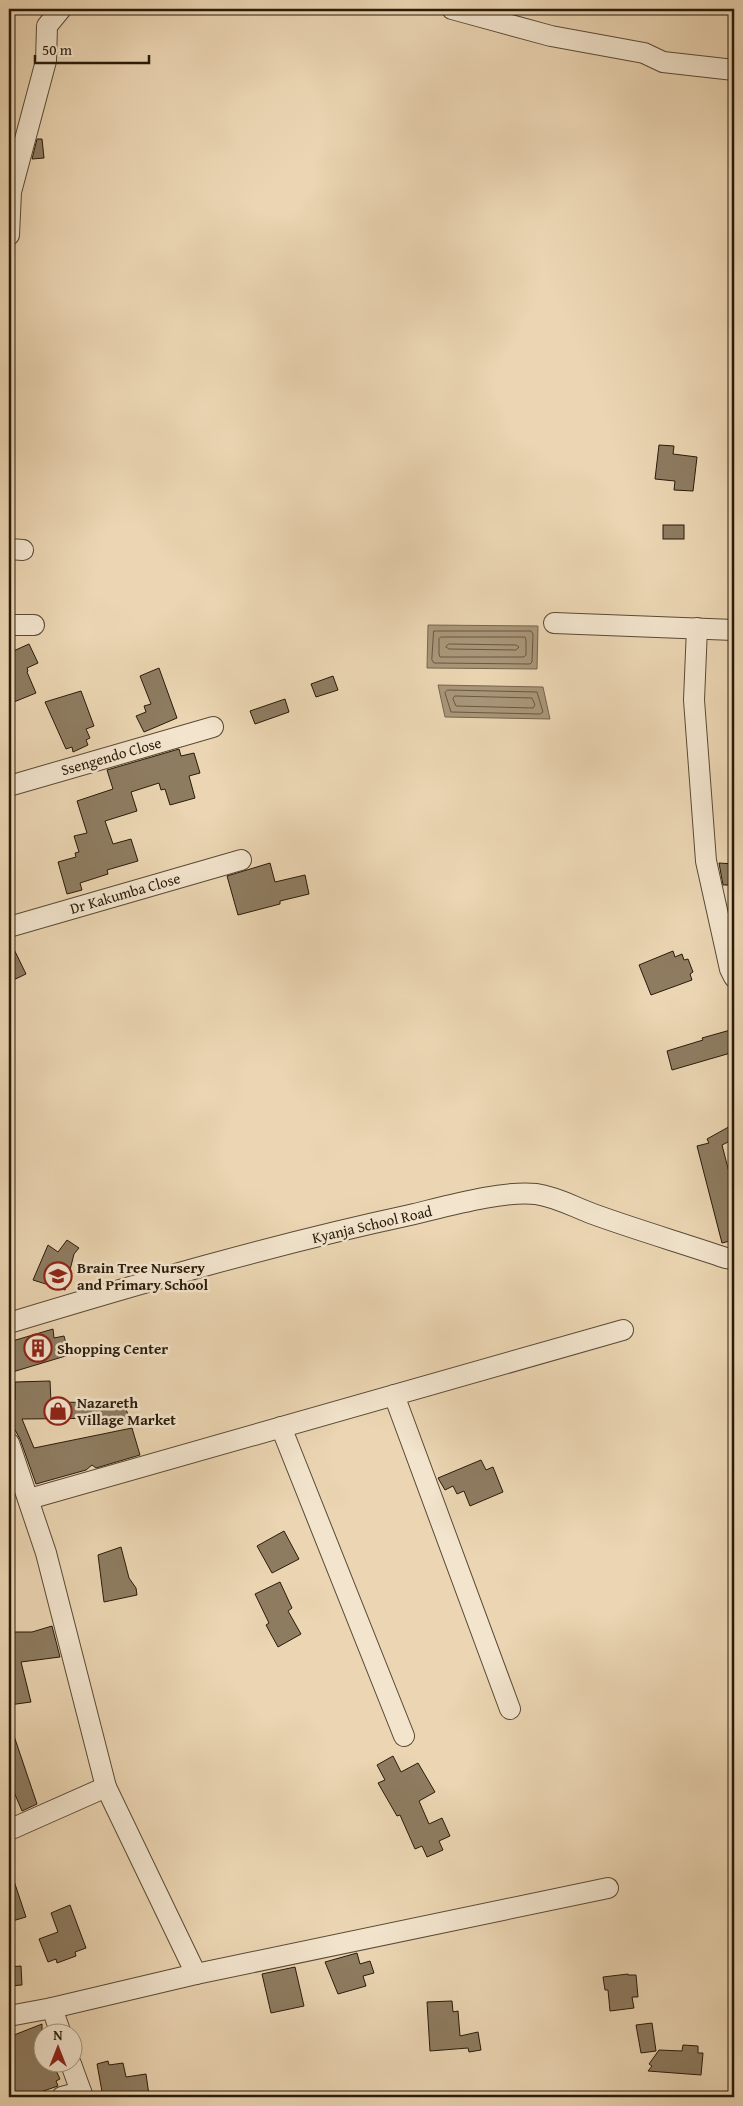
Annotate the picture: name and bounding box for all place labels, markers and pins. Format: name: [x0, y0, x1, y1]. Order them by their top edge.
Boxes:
place label: Brain Tree Nursery and Primary School: [77, 1257, 209, 1295]
school or university icon: Brain Tree Nursery and Primary School: [43, 1261, 73, 1291]
building icon: Shopping Center: [23, 1333, 53, 1363]
place label: Shopping Center: [57, 1338, 168, 1359]
place label: Nazareth Village Market: [77, 1392, 176, 1430]
shop icon: Nazareth Village Market: [43, 1396, 73, 1426]

